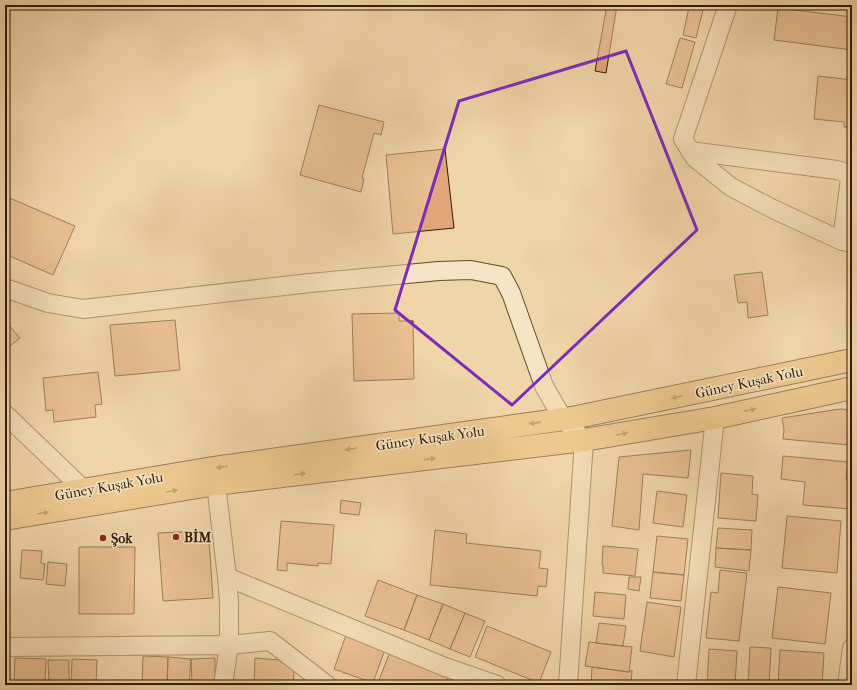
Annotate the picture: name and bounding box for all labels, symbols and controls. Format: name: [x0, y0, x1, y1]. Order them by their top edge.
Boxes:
street label: Güney Kuşak Yolu: [694, 363, 805, 402]
one-way arrow: [671, 394, 683, 400]
one-way arrow: [744, 407, 756, 413]
one-way arrow: [529, 420, 541, 426]
street label: Güney Kuşak Yolu: [375, 422, 486, 455]
one-way arrow: [616, 431, 628, 437]
one-way arrow: [345, 446, 357, 452]
one-way arrow: [423, 455, 436, 462]
one-way arrow: [216, 464, 228, 470]
street label: Güney Kuşak Yolu: [54, 469, 165, 504]
one-way arrow: [294, 470, 306, 477]
one-way arrow: [166, 488, 178, 494]
one-way arrow: [37, 510, 50, 516]
place label: BİM: [184, 528, 212, 546]
place label: Şok: [111, 530, 133, 547]
marker: BİM: [171, 532, 181, 542]
marker: Şok: [98, 533, 108, 543]

